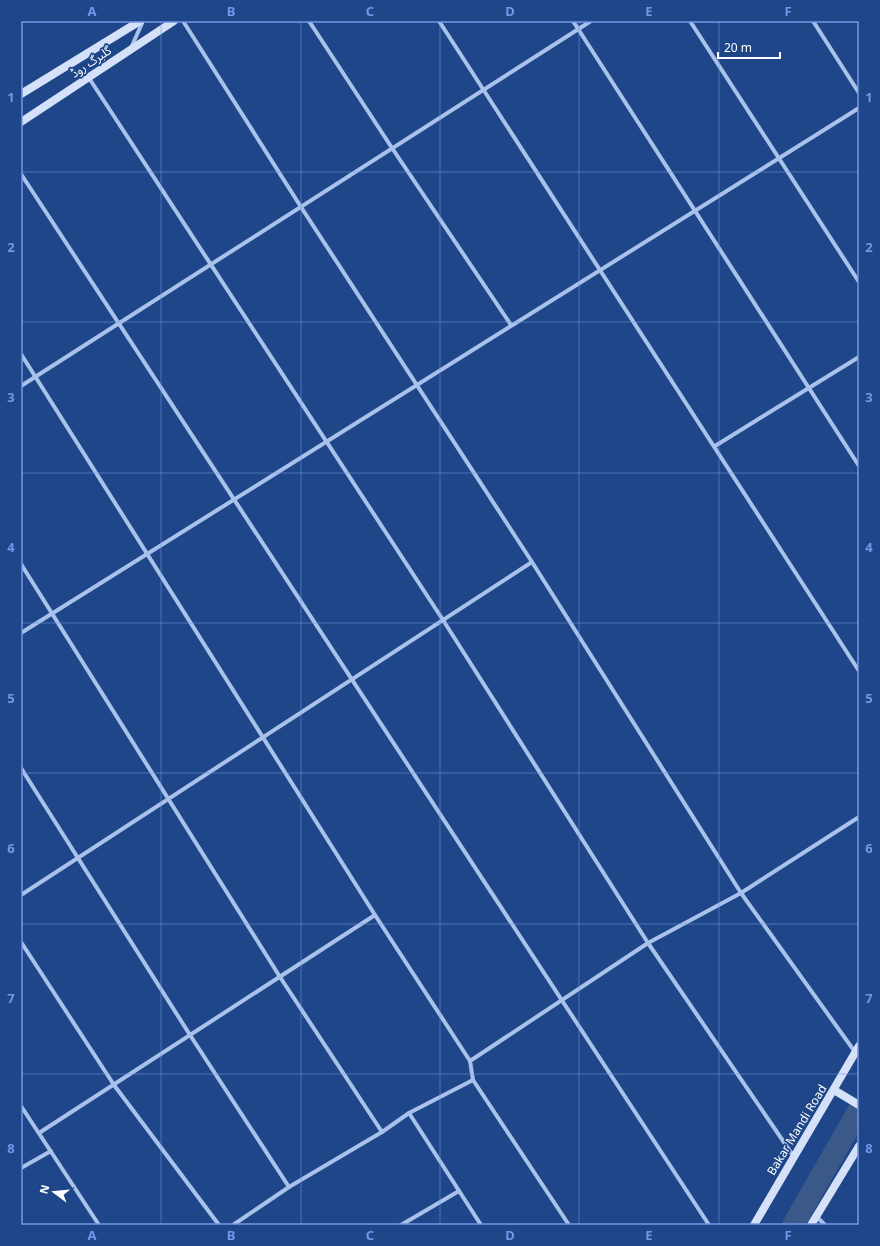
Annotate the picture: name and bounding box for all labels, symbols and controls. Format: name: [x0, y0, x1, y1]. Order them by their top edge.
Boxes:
text: A: [88, 2, 97, 20]
text: B: [227, 2, 235, 20]
text: C: [366, 2, 374, 20]
text: D: [505, 2, 515, 20]
text: E: [645, 2, 653, 20]
text: F: [784, 2, 792, 20]
scale bar: [718, 34, 780, 60]
text: 20 m: [724, 39, 752, 56]
street label: گلبرگ روڈ: [67, 41, 115, 82]
text: 1: [7, 88, 15, 106]
text: 1: [865, 88, 873, 106]
text: 2: [7, 238, 15, 256]
text: 2: [865, 238, 873, 256]
text: 3: [7, 388, 15, 406]
text: 3: [865, 388, 873, 406]
text: 4: [7, 538, 15, 556]
text: 4: [865, 538, 873, 556]
text: 5: [7, 689, 15, 707]
text: 5: [865, 689, 873, 707]
text: 6: [7, 839, 15, 857]
text: 6: [865, 839, 873, 857]
text: 7: [7, 989, 15, 1007]
text: 7: [865, 989, 873, 1007]
street label: Bakar Mandi Road: [763, 1081, 830, 1178]
text: 8: [7, 1139, 15, 1157]
text: 8: [865, 1139, 873, 1157]
north arrow: [34, 1172, 74, 1212]
text: N: [35, 1183, 52, 1195]
text: A: [88, 1226, 97, 1244]
text: B: [227, 1226, 235, 1244]
text: C: [366, 1226, 374, 1244]
text: D: [505, 1226, 515, 1244]
text: E: [645, 1226, 653, 1244]
text: F: [784, 1226, 792, 1244]

